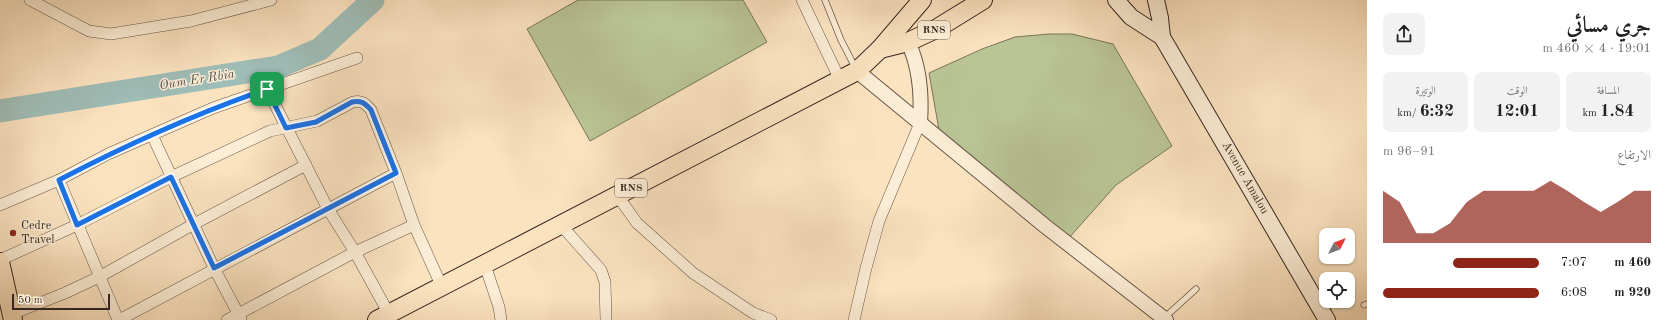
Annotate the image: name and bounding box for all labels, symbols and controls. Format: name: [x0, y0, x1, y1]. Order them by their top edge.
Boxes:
button: share: [1383, 13, 1425, 55]
text: جري مسائي: [1566, 15, 1651, 37]
road number: RN8: [918, 21, 950, 39]
text: 19:01 · 4 × 460 m: [1543, 42, 1651, 55]
water label: Oum Er Rbia: [158, 68, 236, 92]
pin: [250, 72, 284, 106]
icon: arrive: [256, 78, 278, 100]
text: الوتيرة: [1416, 86, 1436, 97]
text: الوقت: [1506, 86, 1528, 97]
text: المسافة: [1597, 86, 1620, 97]
text: 6:32: [1420, 103, 1454, 120]
text: 12:01: [1495, 103, 1539, 120]
text: 1.84: [1600, 103, 1634, 120]
text: /km: [1397, 108, 1420, 119]
text: km: [1582, 108, 1600, 119]
street label: Avenue Amalou: [1219, 140, 1271, 217]
text: 91–96 m: [1383, 145, 1435, 158]
text: الارتفاع: [1617, 149, 1651, 162]
road number: RN8: [615, 179, 647, 197]
place label: Cedre Travel: [21, 220, 55, 246]
marker: Cedre Travel: [8, 228, 18, 238]
north arrow: [1319, 228, 1355, 264]
map controls: [1319, 228, 1355, 308]
text: 7:07: [1561, 256, 1587, 269]
text: 460 m: [1614, 256, 1651, 269]
button: locate: [1319, 272, 1355, 308]
text: 6:08: [1561, 286, 1587, 299]
text: 920 m: [1614, 286, 1651, 299]
scale bar: [12, 292, 110, 311]
text: 50 m: [18, 295, 43, 306]

